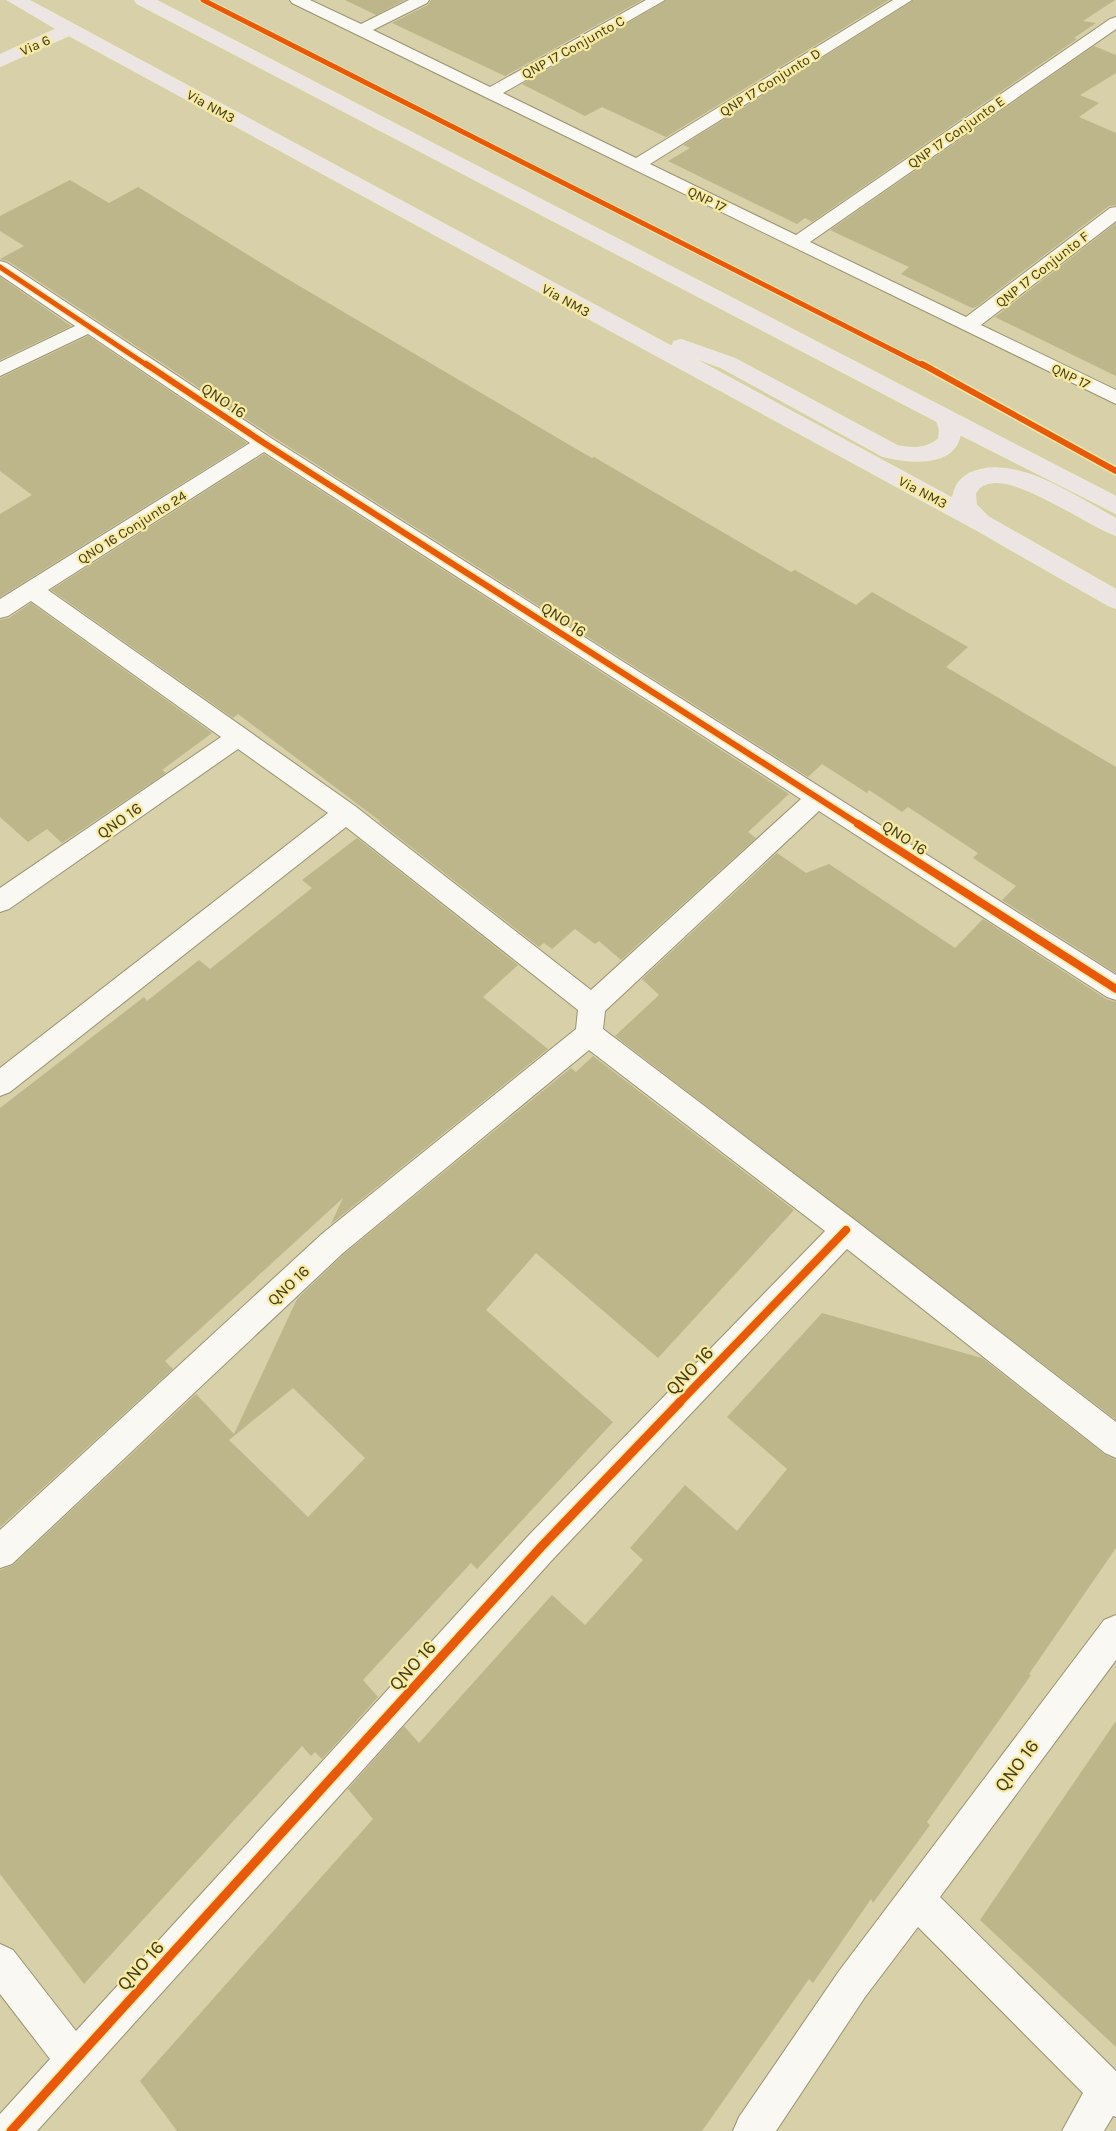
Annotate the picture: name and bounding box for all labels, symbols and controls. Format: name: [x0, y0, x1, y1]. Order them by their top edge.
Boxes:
street label: QNP 17 Conjunto C: [519, 12, 628, 83]
street label: Via 6: [18, 31, 53, 60]
street label: QNP 17 Conjunto D: [717, 45, 824, 120]
street label: Via NM3: [184, 86, 238, 127]
street label: QNP 17 Conjunto E: [905, 93, 1008, 172]
street label: QNP 17: [685, 183, 729, 216]
street label: QNP 17 Conjunto F: [992, 228, 1092, 311]
street label: Via NM3: [539, 280, 593, 321]
street label: QNP 17: [1049, 360, 1093, 393]
street label: QNO 16: [198, 379, 250, 422]
street label: Via NM3: [895, 473, 950, 512]
street label: QNO 16 Conjunto 24: [75, 487, 190, 568]
street label: QNO 16: [538, 598, 590, 641]
street label: QNO 16: [93, 798, 145, 843]
street label: QNO 16: [879, 816, 931, 859]
street label: QNO 16: [264, 1261, 313, 1309]
street label: QNO 16: [661, 1342, 718, 1400]
street label: QNO 16: [385, 1636, 441, 1695]
street label: QNO 16: [990, 1735, 1043, 1796]
street label: QNO 16: [113, 1936, 169, 1995]

